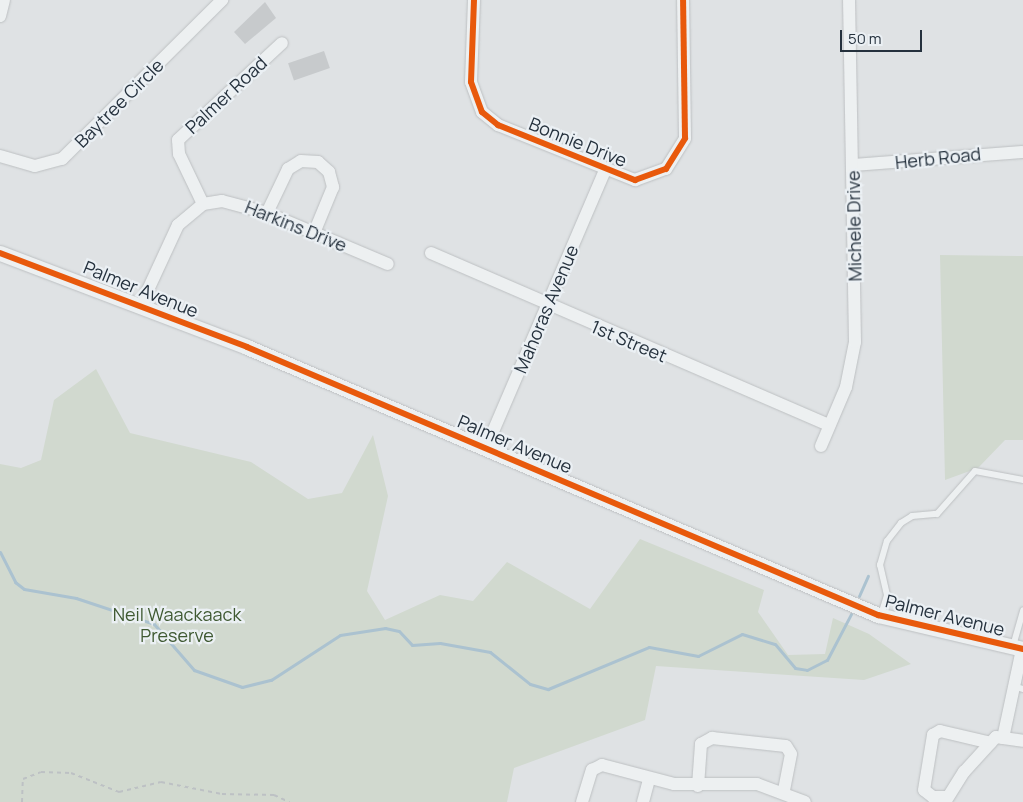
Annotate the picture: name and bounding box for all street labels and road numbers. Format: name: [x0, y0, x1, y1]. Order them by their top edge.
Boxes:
street label: Palmer Road: [181, 52, 271, 138]
street label: Baytree Circle: [70, 54, 168, 152]
street label: Bonnie Drive: [526, 113, 630, 171]
street label: Herb Road: [894, 143, 982, 173]
street label: Michele Drive: [842, 170, 866, 282]
street label: Harkins Drive: [242, 196, 350, 256]
street label: Mahoras Avenue: [509, 242, 583, 376]
street label: Palmer Avenue: [80, 256, 202, 322]
street label: 1st Street: [588, 315, 670, 367]
street label: Palmer Avenue: [455, 410, 575, 478]
street label: Palmer Avenue: [883, 590, 1007, 640]

